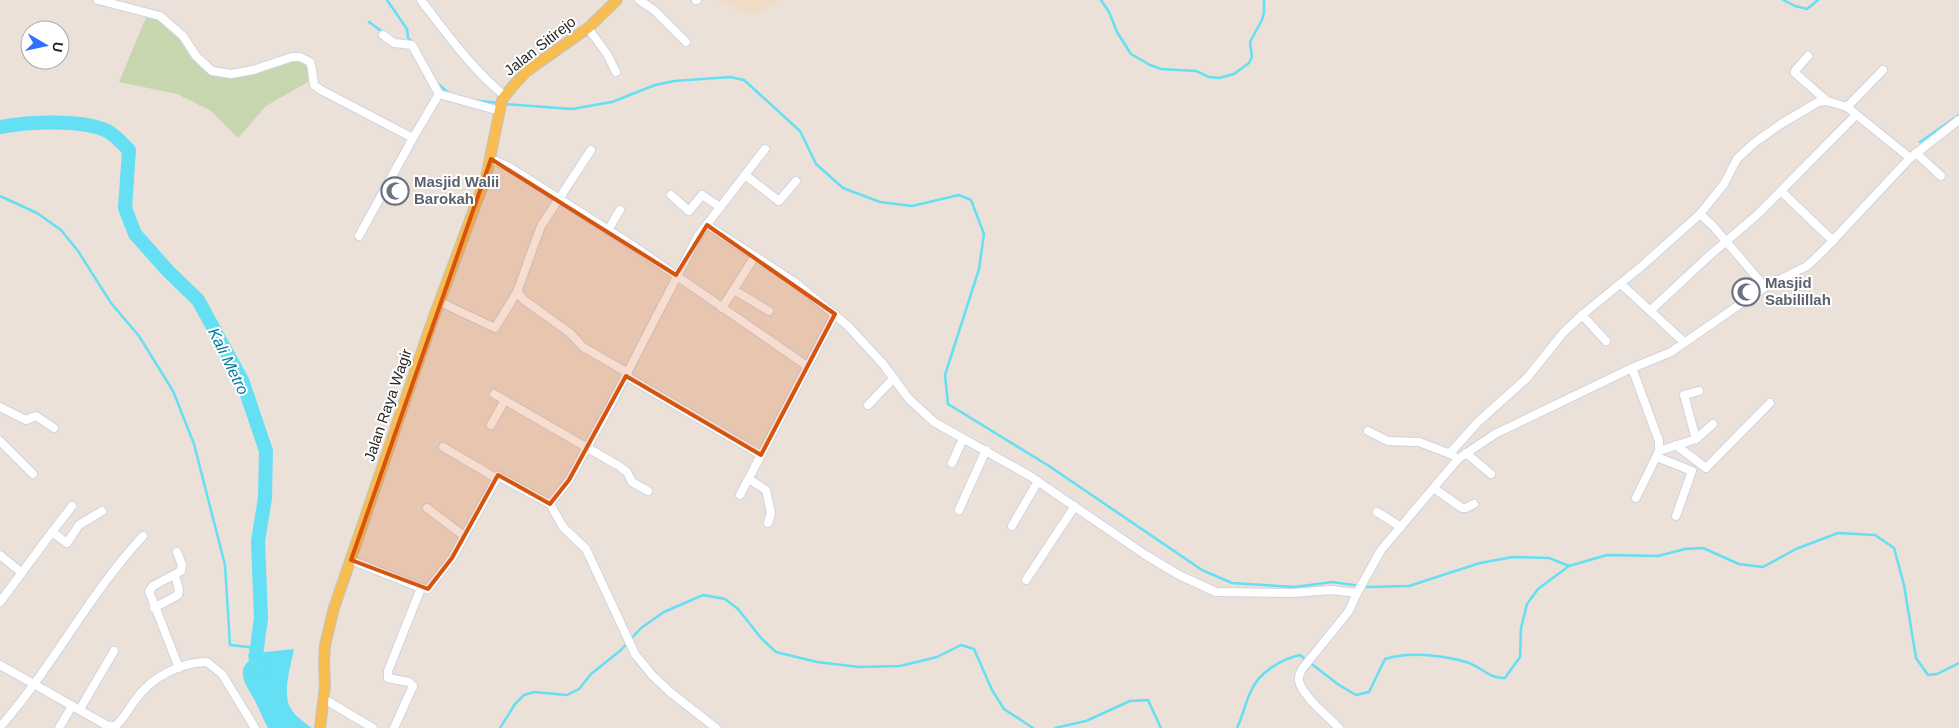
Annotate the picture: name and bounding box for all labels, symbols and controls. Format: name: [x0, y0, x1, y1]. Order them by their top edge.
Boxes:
street label: Jalan Sitirejo: [501, 12, 579, 79]
north arrow: [20, 20, 70, 70]
text: U: [49, 41, 67, 53]
place label: Masjid Walii Barokah: [414, 173, 499, 207]
mosque icon: Masjid Walii Barokah: [380, 176, 410, 206]
place label: Masjid Sabilillah: [1765, 274, 1831, 308]
mosque icon: Masjid Sabilillah: [1731, 277, 1761, 307]
water label: Kali Metro: [205, 325, 252, 397]
street label: Jalan Raya Wagir: [360, 346, 415, 463]

